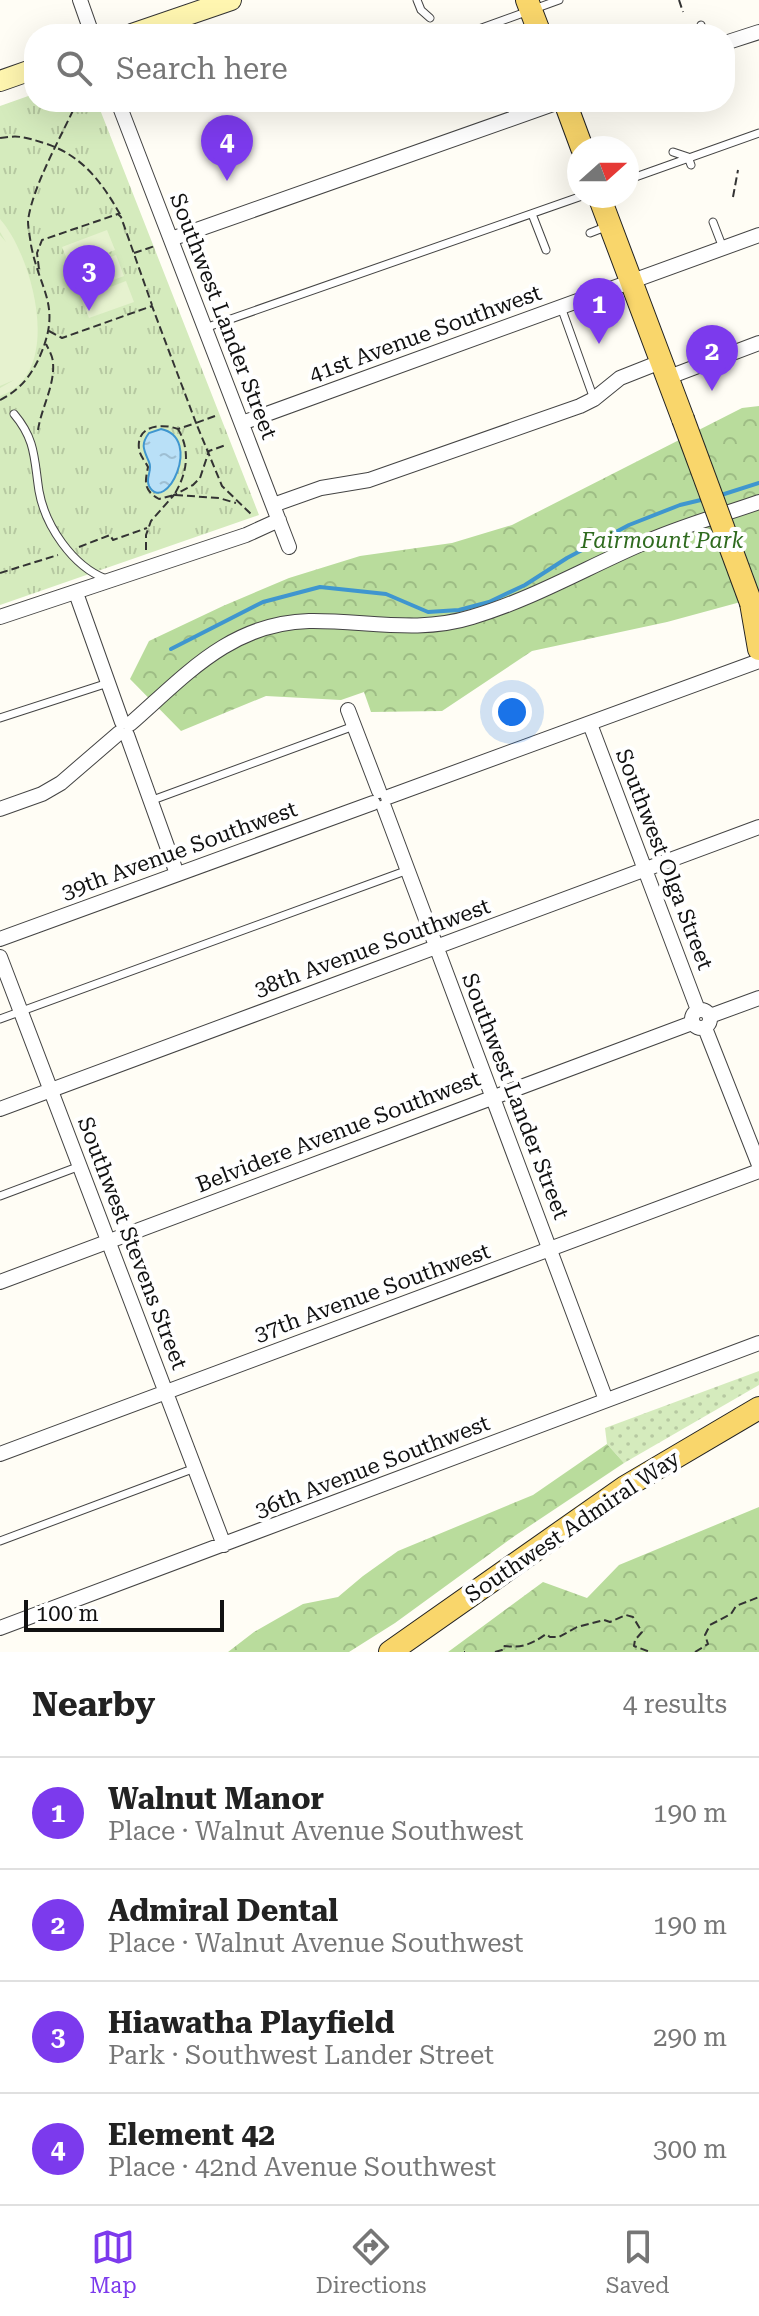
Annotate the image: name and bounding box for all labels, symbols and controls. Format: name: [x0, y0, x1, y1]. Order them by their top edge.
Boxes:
search box: [24, 24, 735, 112]
icon: search: [52, 46, 96, 90]
text: Search here: [116, 51, 288, 86]
pin: 4: [201, 115, 253, 181]
north arrow: [567, 136, 639, 208]
street label: Southwest Lander Street: [165, 190, 282, 443]
pin: 3: [63, 245, 115, 311]
pin: 1: [573, 278, 625, 344]
street label: 41st Avenue Southwest: [306, 280, 545, 387]
pin: 2: [686, 325, 738, 391]
park label: Fairmount Park: [580, 528, 743, 553]
your location: [492, 692, 532, 732]
street label: Southwest Olga Street: [611, 745, 718, 973]
street label: 39th Avenue Southwest: [58, 796, 300, 905]
street label: 38th Avenue Southwest: [251, 893, 493, 1002]
street label: Southwest Lander Street: [457, 970, 574, 1223]
street label: Belvidere Avenue Southwest: [193, 1066, 484, 1197]
street label: Southwest Stevens Street: [73, 1113, 192, 1373]
street label: 37th Avenue Southwest: [251, 1238, 493, 1347]
street label: 36th Avenue Southwest: [251, 1410, 493, 1523]
street label: Southwest Admiral Way: [460, 1445, 684, 1608]
scale bar: [24, 1596, 224, 1632]
text: 100 m: [36, 1601, 99, 1626]
text: Nearby: [32, 1684, 155, 1724]
text: 4 results: [623, 1689, 727, 1719]
text: Walnut Manor: [108, 1781, 324, 1816]
text: 1: [51, 1798, 65, 1828]
text: 190 m: [653, 1798, 727, 1828]
text: Place · Walnut Avenue Southwest: [108, 1816, 523, 1846]
text: Admiral Dental: [108, 1893, 338, 1928]
text: 2: [51, 1910, 65, 1940]
text: 190 m: [653, 1910, 727, 1940]
text: Place · Walnut Avenue Southwest: [108, 1928, 523, 1958]
text: Hiawatha Playfield: [108, 2005, 394, 2040]
text: 3: [51, 2022, 65, 2052]
text: 290 m: [653, 2022, 727, 2052]
text: Park · Southwest Lander Street: [108, 2040, 494, 2070]
text: Element 42: [108, 2117, 275, 2152]
text: 4: [51, 2134, 65, 2164]
text: 300 m: [653, 2134, 727, 2164]
text: Place · 42nd Avenue Southwest: [108, 2152, 496, 2182]
tab: Map: [90, 2225, 137, 2298]
tab: Directions: [316, 2225, 426, 2298]
tab: Saved: [606, 2225, 669, 2298]

